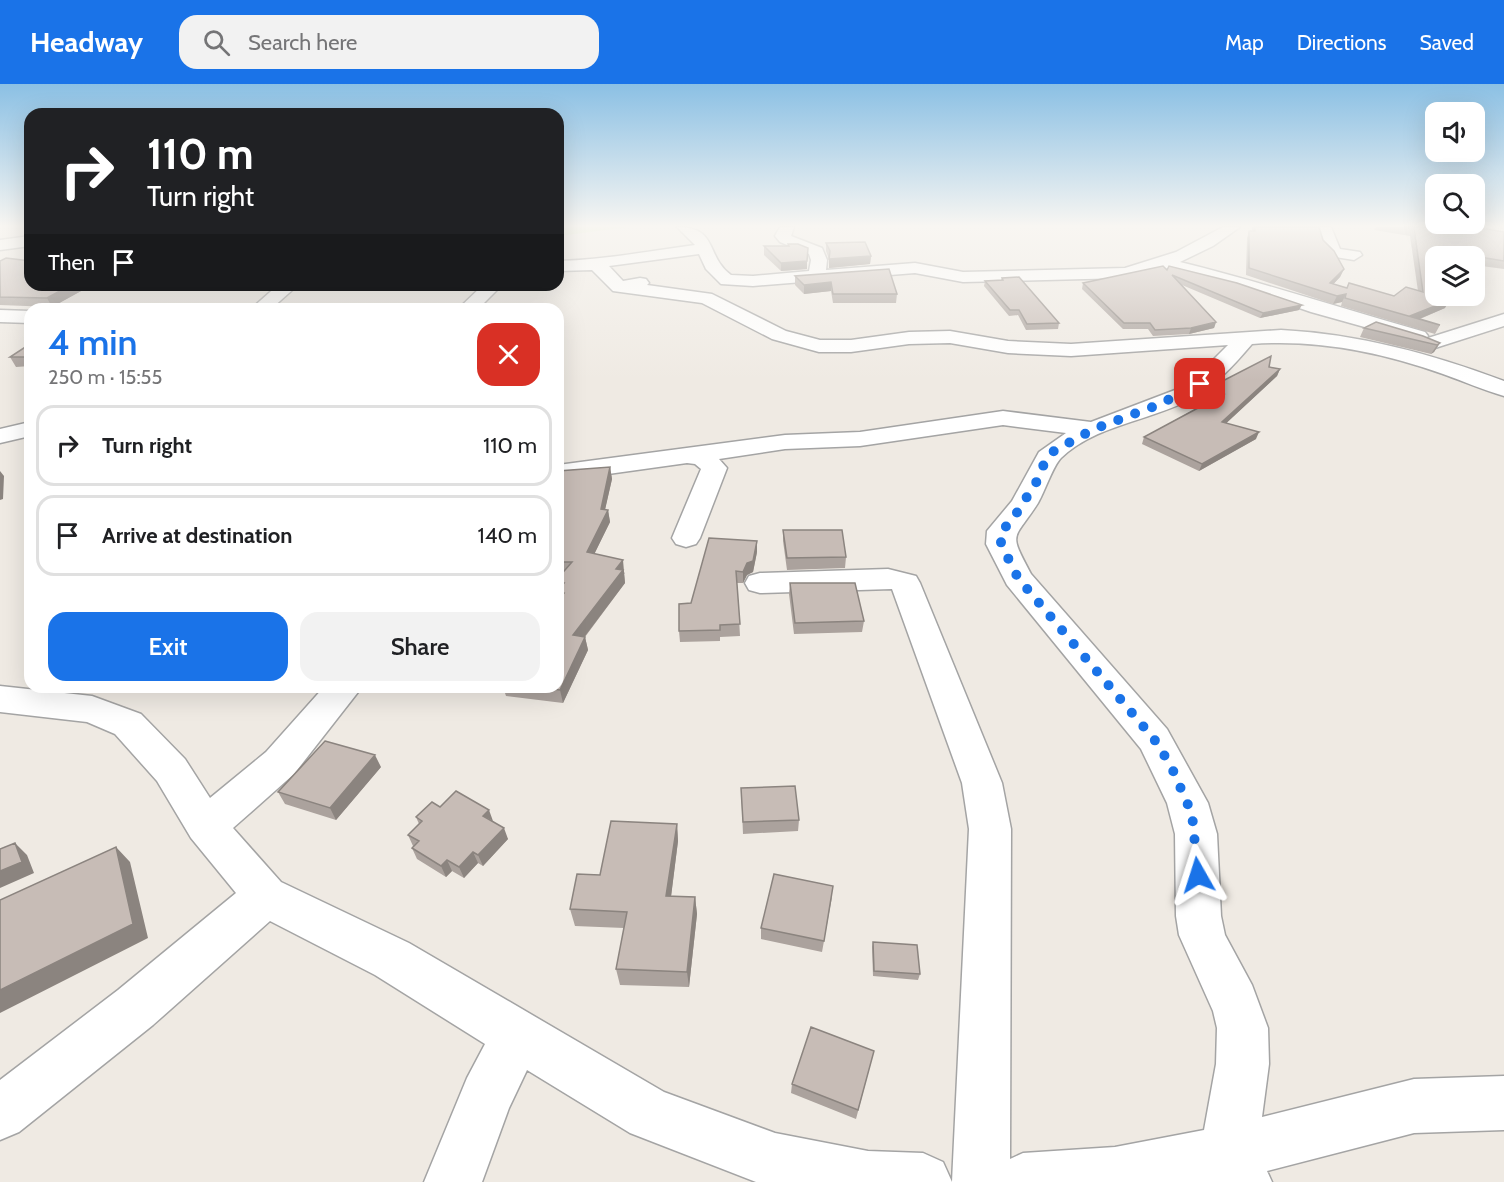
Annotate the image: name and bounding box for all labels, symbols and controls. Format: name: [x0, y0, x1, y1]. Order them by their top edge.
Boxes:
search box: [179, 15, 599, 69]
text: Headway: [30, 25, 143, 59]
icon: search: [200, 26, 233, 59]
text: Search here: [248, 29, 357, 56]
text: Map: [1225, 30, 1264, 55]
text: Directions: [1297, 30, 1386, 55]
text: Saved: [1419, 30, 1474, 55]
map controls: [1425, 102, 1485, 306]
button: sound: [1425, 102, 1485, 162]
text: 110 m: [147, 128, 254, 180]
icon: right: [48, 132, 126, 210]
button: search: [1425, 174, 1485, 234]
text: Turn right: [147, 180, 254, 213]
icon: arrive: [107, 246, 140, 279]
button: layers: [1425, 246, 1485, 306]
text: Then: [48, 249, 95, 276]
text: 4 min: [48, 320, 138, 364]
button: close: [477, 323, 540, 386]
pin: [1174, 358, 1225, 409]
text: 250 m · 15:55: [48, 365, 162, 389]
icon: arrive: [1183, 367, 1216, 400]
icon: right: [51, 429, 84, 462]
text: Turn right: [102, 432, 192, 459]
text: 110 m: [483, 432, 537, 459]
icon: arrive: [51, 519, 84, 552]
text: Arrive at destination: [102, 522, 292, 549]
text: 140 m: [478, 522, 537, 549]
button: Exit: [48, 612, 288, 681]
button: Share: [300, 612, 540, 681]
position arrow: [1166, 843, 1230, 907]

